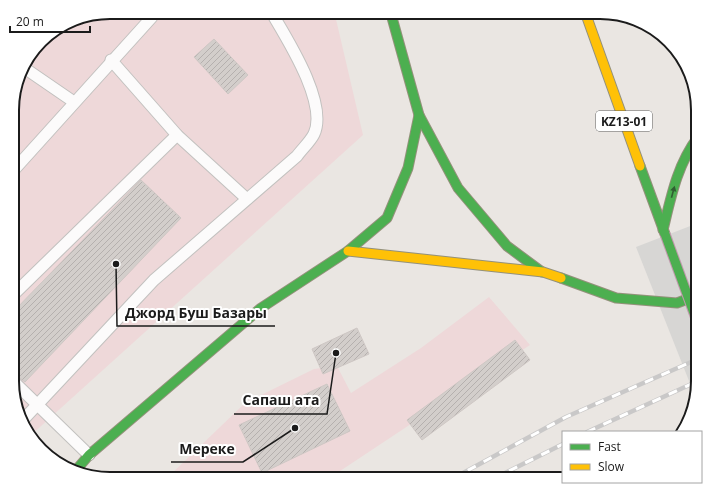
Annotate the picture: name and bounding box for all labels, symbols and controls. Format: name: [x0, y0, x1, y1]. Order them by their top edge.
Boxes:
scale bar: [10, 8, 90, 34]
text: 20 m: [16, 13, 44, 30]
road number: KZ13-01: [596, 111, 652, 131]
one-way arrow: [670, 186, 676, 198]
callout: Джорд Буш Базары: [117, 300, 275, 326]
text: Джорд Буш Базары: [125, 303, 267, 322]
callout: Сапаш ата: [234, 388, 327, 414]
text: Сапаш ата: [243, 390, 319, 409]
legend: [562, 431, 702, 483]
callout: Мереке: [171, 436, 243, 462]
text: Fast: [598, 438, 621, 455]
text: Мереке: [179, 439, 235, 458]
text: Slow: [598, 458, 625, 475]

